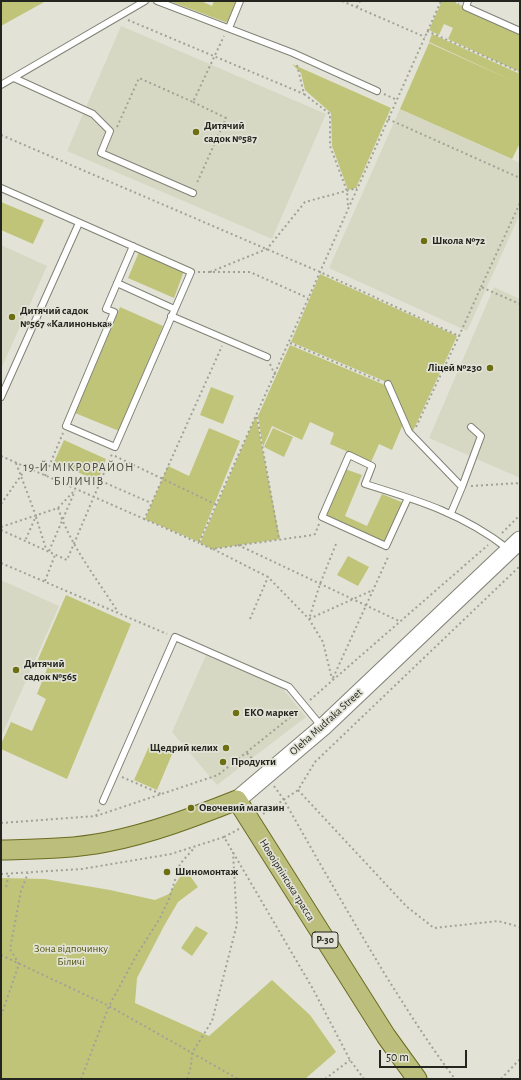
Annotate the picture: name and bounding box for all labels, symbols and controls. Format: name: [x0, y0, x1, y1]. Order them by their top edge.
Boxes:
place label: Дитячий садок №587: [204, 119, 257, 145]
marker: Дитячий садок №587: [191, 127, 201, 137]
place label: Школа №72: [432, 234, 485, 248]
marker: Школа №72: [419, 236, 429, 246]
place label: Дитячий садок №567 «Калинонька»: [20, 304, 112, 330]
marker: Дитячий садок №567 «Калинонька»: [7, 312, 17, 322]
place label: Ліцей №230: [428, 361, 482, 375]
marker: Ліцей №230: [485, 363, 495, 373]
district label: 19-Й МІКРОРАЙОН БІЛИЧІВ: [23, 460, 135, 488]
place label: Дитячий садок №565: [24, 657, 77, 683]
marker: Дитячий садок №565: [11, 665, 21, 675]
street label: Oleha Mudraka Street: [287, 686, 365, 758]
place label: ЕКО маркет: [244, 706, 298, 720]
marker: ЕКО маркет: [231, 708, 241, 718]
place label: Щедрий келих: [150, 741, 218, 755]
marker: Щедрий келих: [221, 743, 231, 753]
place label: Продукти: [231, 755, 276, 769]
marker: Продукти: [218, 757, 228, 767]
place label: Овочевий магазин: [199, 801, 284, 815]
marker: Овочевий магазин: [186, 803, 196, 813]
street label: Новоірпінська трасса: [256, 837, 318, 923]
place label: Шиномонтаж: [175, 865, 238, 879]
marker: Шиномонтаж: [162, 867, 172, 877]
road number: Р-30: [312, 932, 338, 948]
park label: Зона відпочинку Біличі: [34, 942, 108, 968]
scale bar: [381, 1042, 469, 1068]
text: 50 m: [386, 1051, 409, 1063]

